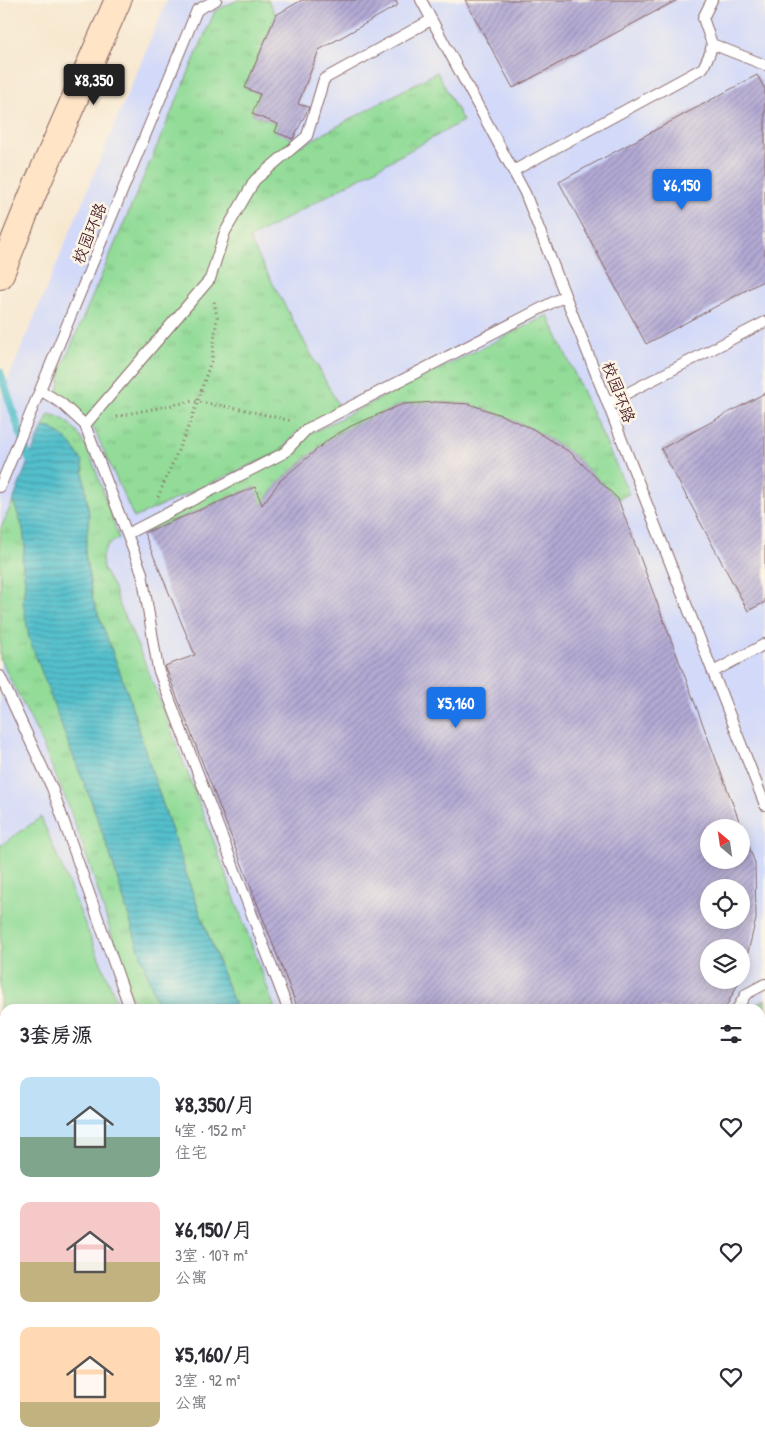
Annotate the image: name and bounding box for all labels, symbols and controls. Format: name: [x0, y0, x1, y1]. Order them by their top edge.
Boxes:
pin: ¥8,350: [53, 64, 135, 106]
text: ¥8,350: [75, 69, 113, 91]
pin: ¥6,150: [641, 168, 723, 211]
text: ¥6,150: [664, 174, 700, 196]
street label: 校园环路: [67, 199, 111, 267]
street label: 校园环路: [597, 358, 641, 426]
pin: ¥5,160: [415, 686, 497, 729]
text: ¥5,160: [438, 692, 474, 714]
north arrow: [700, 819, 750, 869]
map controls: [700, 819, 750, 989]
button: locate: [700, 879, 750, 929]
button: layers: [700, 939, 750, 989]
text: 3套房源: [20, 1020, 92, 1049]
icon: filters: [717, 1020, 745, 1048]
text: ¥8,350/月: [175, 1090, 256, 1119]
icon: home: [60, 1097, 120, 1157]
icon: heart: [717, 1113, 745, 1141]
text: 4室 · 152 m²: [175, 1119, 246, 1141]
text: 住宅: [175, 1141, 207, 1163]
text: ¥6,150/月: [175, 1215, 253, 1244]
icon: home: [60, 1222, 120, 1282]
icon: heart: [717, 1238, 745, 1266]
text: 3室 · 107 m²: [175, 1244, 248, 1266]
text: 公寓: [175, 1266, 207, 1288]
text: ¥5,160/月: [175, 1340, 253, 1369]
icon: home: [60, 1347, 120, 1407]
icon: heart: [717, 1363, 745, 1391]
text: 3室 · 92 m²: [175, 1369, 240, 1391]
text: 公寓: [175, 1391, 207, 1413]

